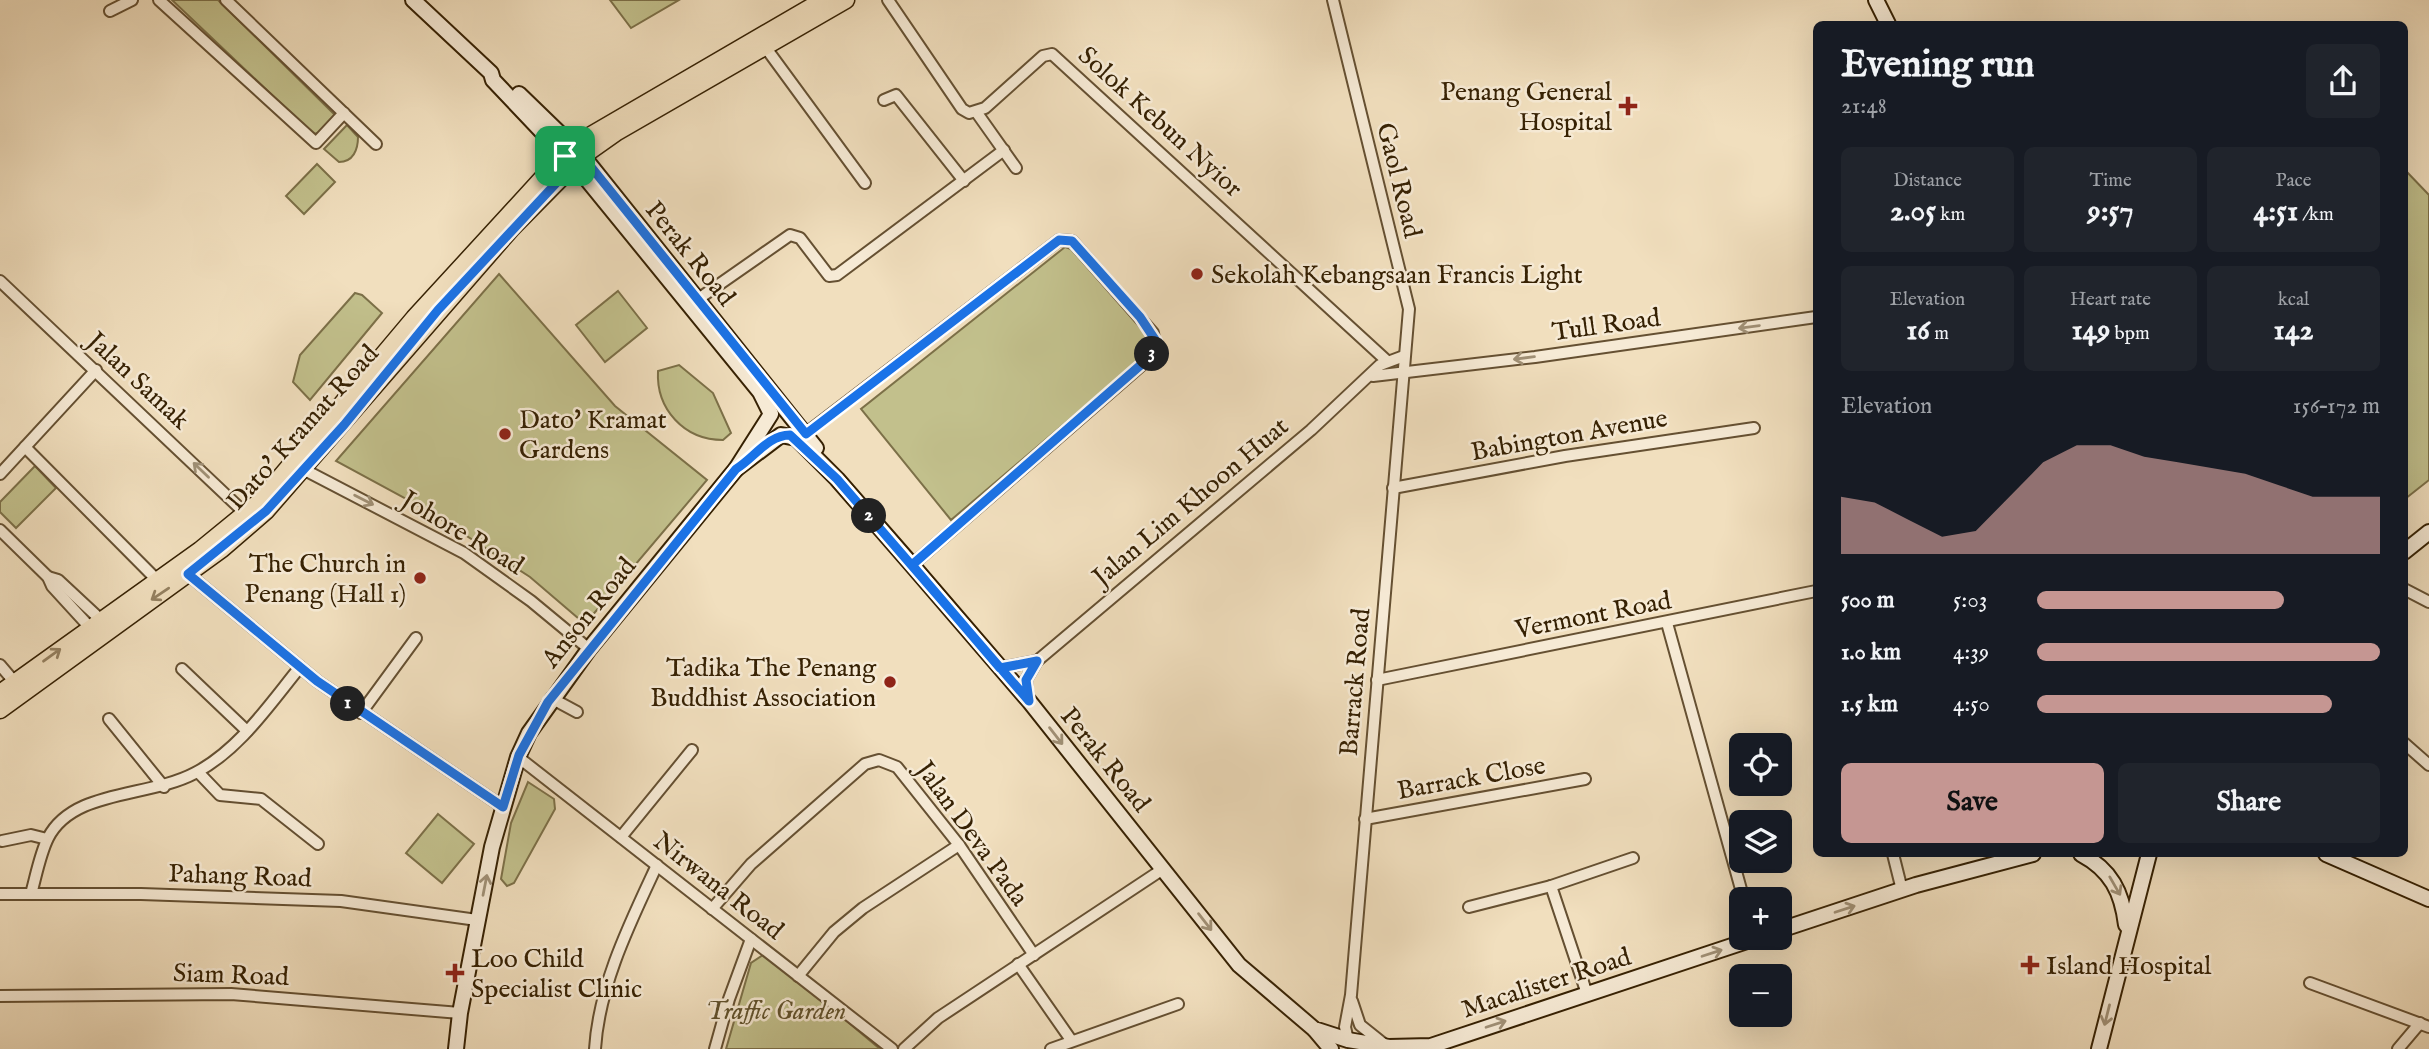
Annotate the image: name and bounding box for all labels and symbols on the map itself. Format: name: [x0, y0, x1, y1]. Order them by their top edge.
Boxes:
street label: Solok Kebun Nyior: [1071, 39, 1250, 205]
place label: Penang General Hospital: [1440, 76, 1613, 139]
marker: Penang General Hospital: [1618, 96, 1638, 116]
street label: Gaol Road: [1368, 119, 1429, 241]
pin: [535, 126, 595, 186]
street label: Perak Road: [637, 195, 742, 313]
place label: Sekolah Kebangsaan Francis Light: [1211, 259, 1583, 292]
marker: Sekolah Kebangsaan Francis Light: [1189, 266, 1205, 282]
street label: Tull Road: [1550, 302, 1663, 349]
one-way arrow: [1738, 321, 1761, 334]
street label: Jalan Samak: [77, 323, 197, 438]
pin: 3: [1134, 336, 1170, 372]
street label: Dato' Kramat Road: [220, 338, 386, 518]
one-way arrow: [1513, 351, 1535, 364]
street label: Babington Avenue: [1468, 402, 1670, 469]
place label: Dato' Kramat Gardens: [519, 404, 667, 467]
street label: Jalan Lim Khoon Huat: [1084, 410, 1296, 596]
marker: Dato' Kramat Gardens: [497, 426, 513, 442]
one-way arrow: [192, 461, 209, 478]
street label: Johore Road: [392, 482, 530, 583]
one-way arrow: [353, 494, 374, 508]
pin: 2: [852, 498, 886, 534]
place label: The Church in Penang (Hall 1): [244, 548, 406, 611]
street label: Anson Road: [534, 551, 644, 676]
marker: The Church in Penang (Hall 1): [412, 570, 428, 586]
street label: Vermont Road: [1512, 584, 1674, 647]
one-way arrow: [150, 587, 170, 601]
street label: Barrack Road: [1333, 607, 1378, 757]
one-way arrow: [42, 648, 61, 663]
place label: Tadika The Penang Buddhist Association: [650, 652, 877, 715]
marker: Tadika The Penang Buddhist Association: [882, 674, 898, 690]
pin: 1: [330, 686, 366, 722]
street label: Perak Road: [1052, 701, 1157, 819]
one-way arrow: [1049, 726, 1064, 745]
street label: Barrack Close: [1394, 749, 1548, 808]
street label: Jalan Deva Pada: [906, 752, 1036, 914]
street label: Nirwana Road: [646, 825, 790, 947]
street label: Pahang Road: [168, 858, 312, 895]
one-way arrow: [478, 874, 492, 897]
one-way arrow: [2108, 876, 2122, 896]
one-way arrow: [1833, 902, 1855, 914]
one-way arrow: [1197, 913, 1213, 931]
street label: Macalister Road: [1458, 940, 1635, 1026]
place label: Loo Child Specialist Clinic: [471, 943, 642, 1006]
one-way arrow: [1701, 946, 1723, 959]
place label: Island Hospital: [2046, 950, 2212, 983]
marker: Island Hospital: [2020, 955, 2040, 975]
street label: Siam Road: [172, 957, 290, 994]
marker: Loo Child Specialist Clinic: [445, 963, 465, 983]
park label: Traffic Garden: [706, 995, 846, 1028]
one-way arrow: [2100, 1003, 2113, 1026]
one-way arrow: [1485, 1017, 1507, 1030]

